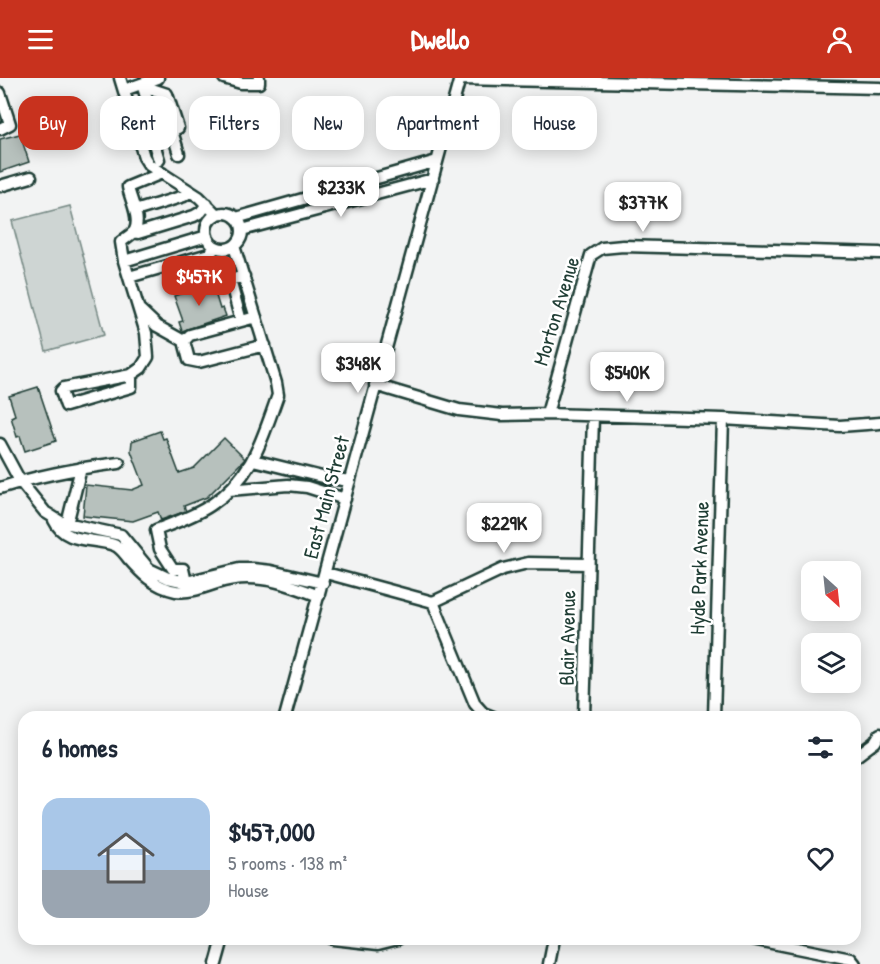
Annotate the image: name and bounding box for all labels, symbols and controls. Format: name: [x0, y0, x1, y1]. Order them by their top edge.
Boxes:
text: Dwello: [411, 21, 469, 57]
icon: menu: [24, 23, 57, 56]
icon: person: [823, 23, 856, 56]
chip: Buy: [18, 96, 88, 150]
chip: Rent: [100, 96, 177, 150]
chip: Filters: [189, 96, 280, 150]
chip: New: [292, 96, 364, 150]
chip: Apartment: [376, 96, 500, 150]
chip: House: [512, 96, 597, 150]
pin: $233K: [299, 167, 383, 218]
text: $233K: [317, 173, 365, 200]
pin: $377K: [601, 182, 685, 233]
text: $377K: [618, 188, 668, 215]
street label: Morton Avenue: [526, 253, 586, 369]
pin: $457K: [157, 256, 241, 307]
text: $457K: [176, 262, 222, 289]
pin: $348K: [316, 343, 400, 394]
text: $348K: [335, 349, 381, 376]
pin: $540K: [585, 352, 669, 403]
text: $540K: [604, 358, 650, 385]
street label: East Main Street: [296, 432, 357, 562]
street label: Hyde Park Avenue: [682, 501, 716, 635]
pin: $229K: [462, 503, 546, 554]
text: $229K: [481, 509, 527, 536]
north arrow: [801, 561, 861, 621]
map controls: [801, 561, 861, 693]
street label: Blair Avenue: [552, 590, 582, 686]
button: layers: [801, 633, 861, 693]
text: 6 homes: [42, 730, 118, 765]
icon: filters: [804, 731, 837, 764]
text: $457,000: [228, 814, 315, 849]
icon: home: [90, 822, 162, 894]
icon: heart: [804, 842, 837, 875]
text: 5 rooms · 138 m²: [228, 849, 347, 876]
text: House: [228, 876, 269, 903]

